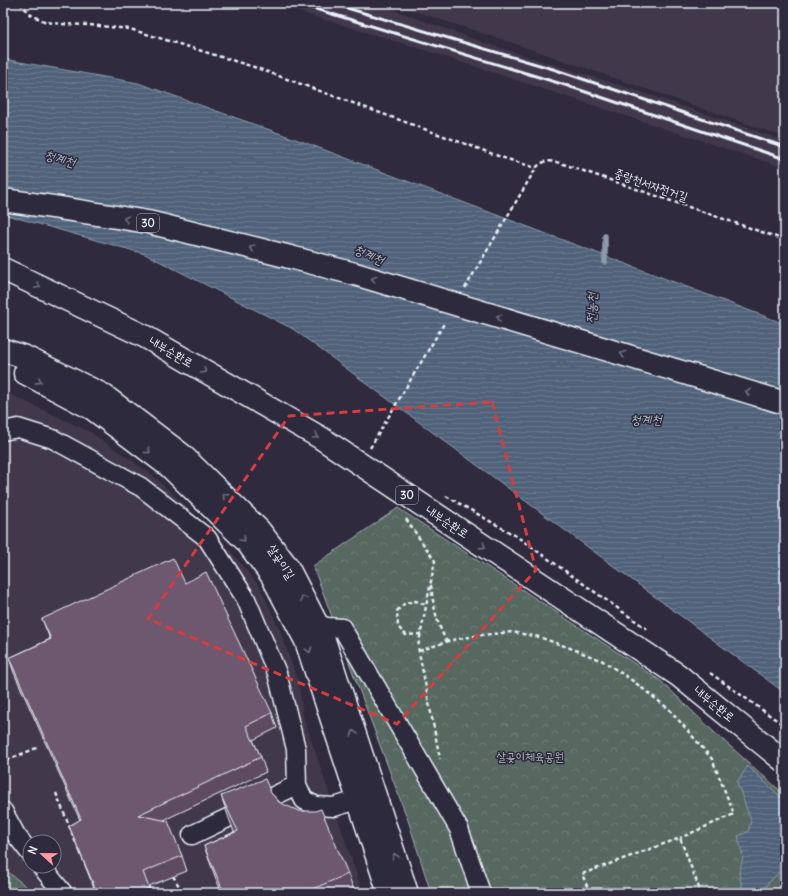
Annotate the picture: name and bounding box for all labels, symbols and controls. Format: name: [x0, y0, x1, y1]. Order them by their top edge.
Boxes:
water label: 청계천: [42, 146, 79, 171]
street label: 중랑천서자전거길: [612, 165, 690, 204]
road number: 30: [137, 214, 159, 232]
one-way arrow: [123, 215, 129, 223]
water label: 청계천: [351, 240, 388, 269]
one-way arrow: [249, 244, 256, 253]
one-way arrow: [371, 275, 378, 284]
one-way arrow: [34, 281, 42, 289]
water label: 전농천: [582, 291, 601, 324]
one-way arrow: [496, 313, 503, 322]
street label: 내부순환로: [147, 333, 196, 370]
one-way arrow: [620, 350, 627, 359]
one-way arrow: [200, 366, 207, 373]
one-way arrow: [35, 376, 42, 384]
one-way arrow: [744, 388, 751, 397]
water label: 청계천: [630, 411, 663, 428]
one-way arrow: [312, 431, 319, 438]
one-way arrow: [143, 446, 150, 453]
road number: 30: [396, 486, 418, 504]
one-way arrow: [222, 493, 230, 501]
street label: 내부순환로: [423, 502, 472, 541]
one-way arrow: [239, 534, 246, 541]
street label: 살곶이길: [265, 541, 298, 582]
one-way arrow: [479, 541, 486, 549]
one-way arrow: [300, 595, 308, 603]
one-way arrow: [304, 646, 312, 653]
street label: 내부순환로: [691, 683, 738, 725]
one-way arrow: [350, 729, 359, 736]
park label: 살곶이체육공원: [496, 749, 564, 764]
north arrow: [22, 834, 62, 874]
text: N: [25, 844, 41, 856]
one-way arrow: [391, 853, 400, 860]

